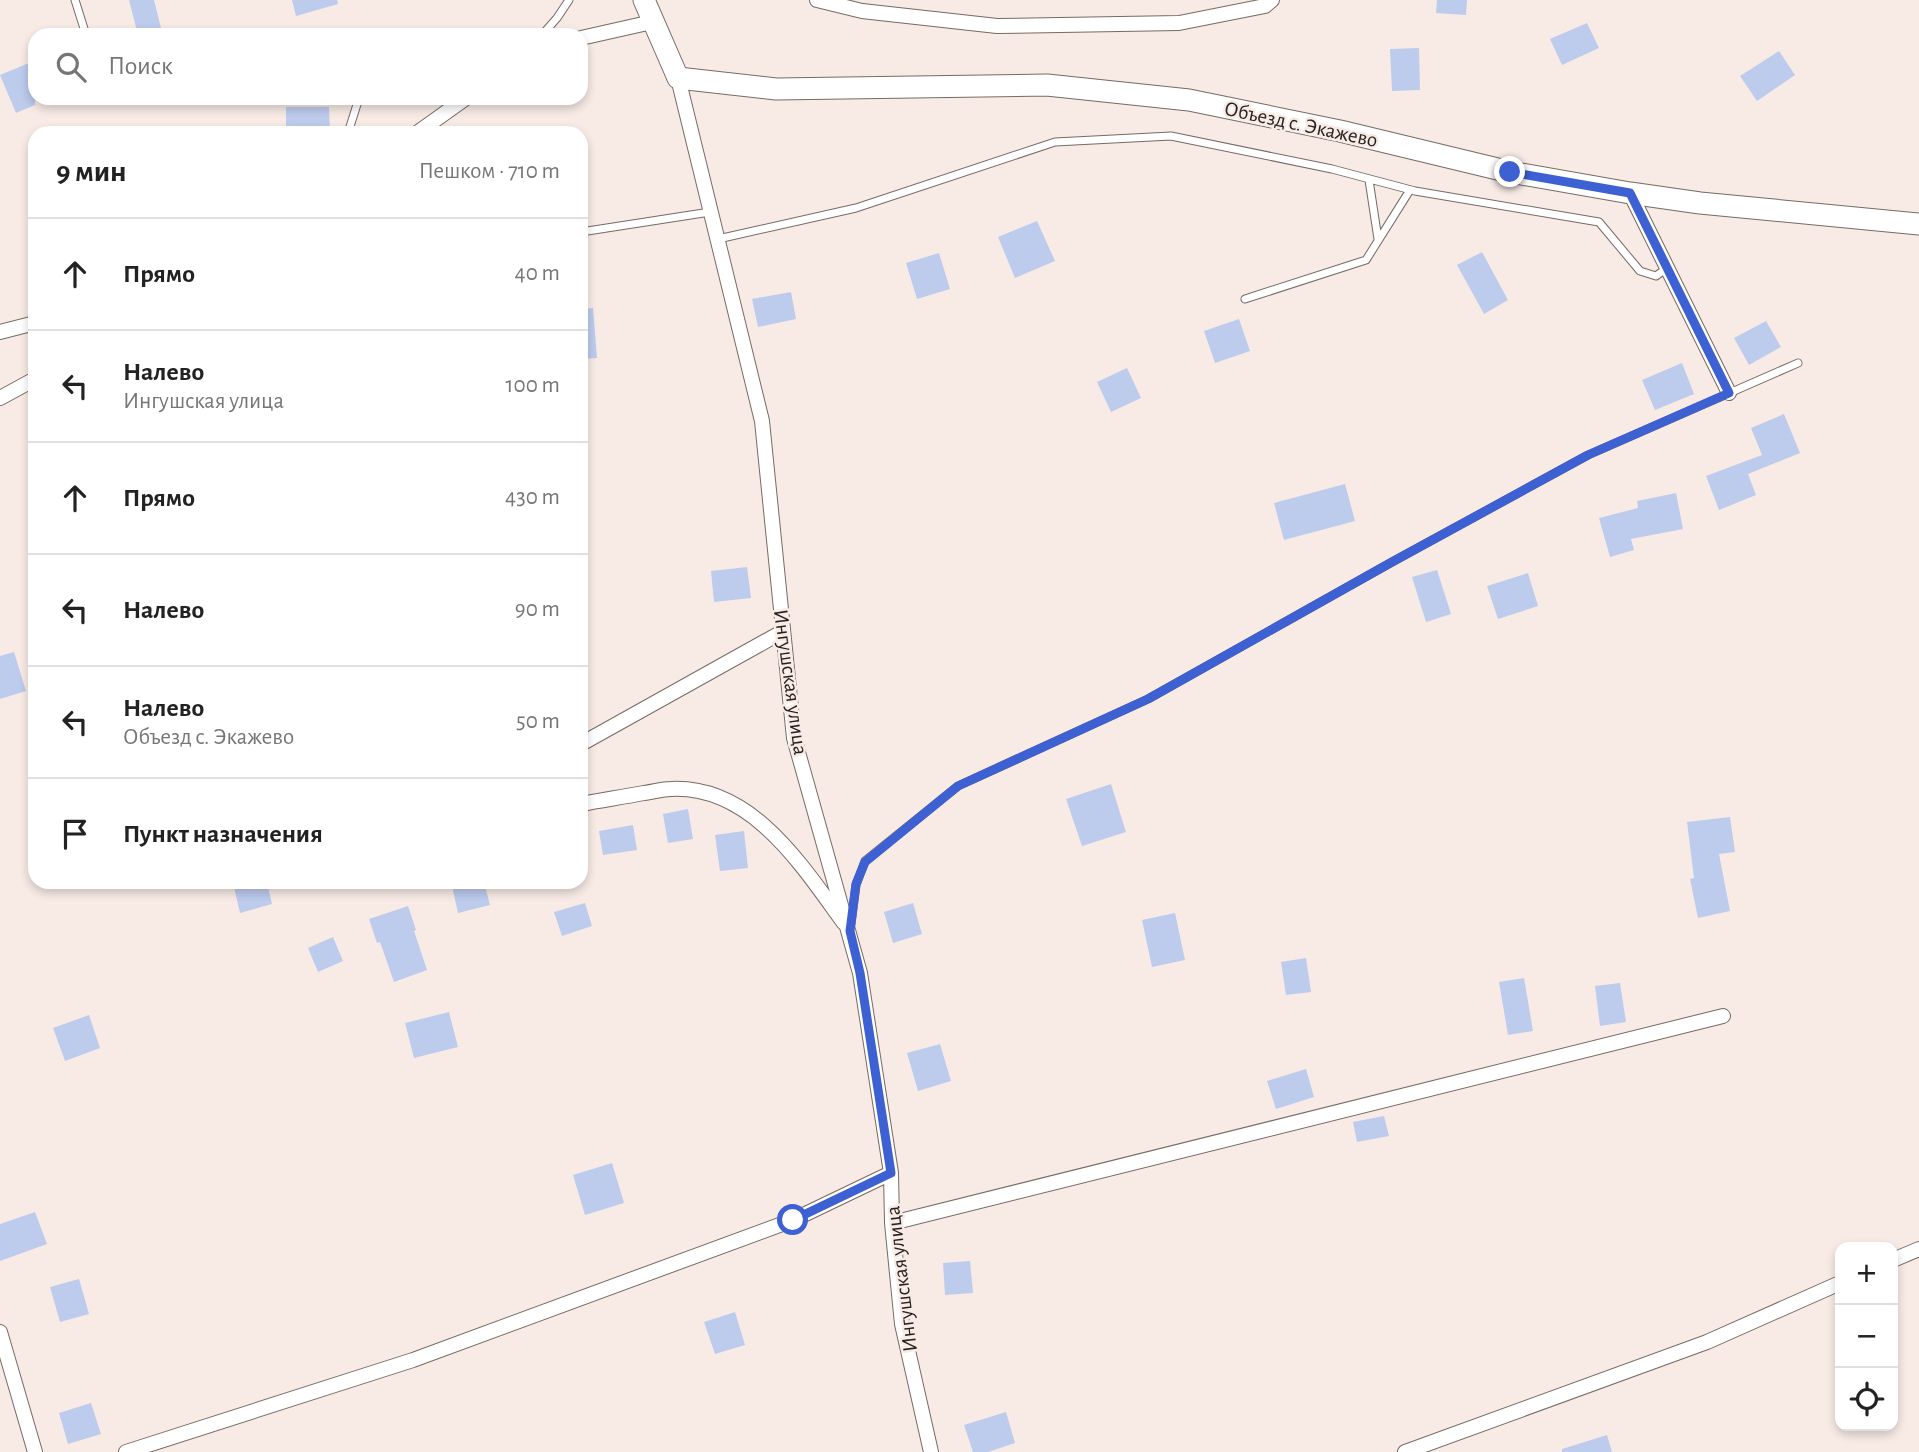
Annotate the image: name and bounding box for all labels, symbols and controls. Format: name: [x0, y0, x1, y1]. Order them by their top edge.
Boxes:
search box: [28, 28, 588, 105]
icon: search: [52, 48, 90, 86]
text: Поиск: [108, 53, 173, 79]
street label: Объезд с. Экажево: [1222, 98, 1379, 151]
route end: [1494, 156, 1525, 187]
text: 9 мин: [56, 157, 127, 187]
text: Пешком · 710 m: [419, 160, 560, 183]
icon: ahead: [56, 255, 94, 293]
text: Прямо: [123, 261, 195, 287]
text: 40 m: [515, 262, 560, 285]
text: Налево: [123, 359, 204, 385]
icon: left: [56, 367, 94, 405]
text: 100 m: [506, 374, 560, 397]
text: Ингушская улица: [123, 390, 284, 413]
icon: ahead: [56, 479, 94, 517]
text: Прямо: [123, 485, 195, 511]
text: 430 m: [505, 486, 560, 509]
icon: left: [56, 591, 94, 629]
text: Налево: [123, 597, 204, 623]
text: 90 m: [515, 598, 560, 621]
street label: Ингушская улица: [770, 608, 811, 757]
text: Налево: [123, 695, 204, 721]
icon: left: [56, 703, 94, 741]
text: 50 m: [516, 710, 560, 733]
text: Объезд с. Экажево: [123, 726, 294, 749]
icon: arrive: [56, 815, 94, 853]
text: Пункт назначения: [123, 821, 323, 847]
route start: [777, 1204, 808, 1235]
street label: Ингушская улица: [882, 1204, 921, 1353]
map controls: [1835, 1242, 1898, 1431]
button: +: [1835, 1242, 1898, 1305]
button: −: [1835, 1305, 1898, 1368]
button: locate: [1835, 1368, 1898, 1431]

